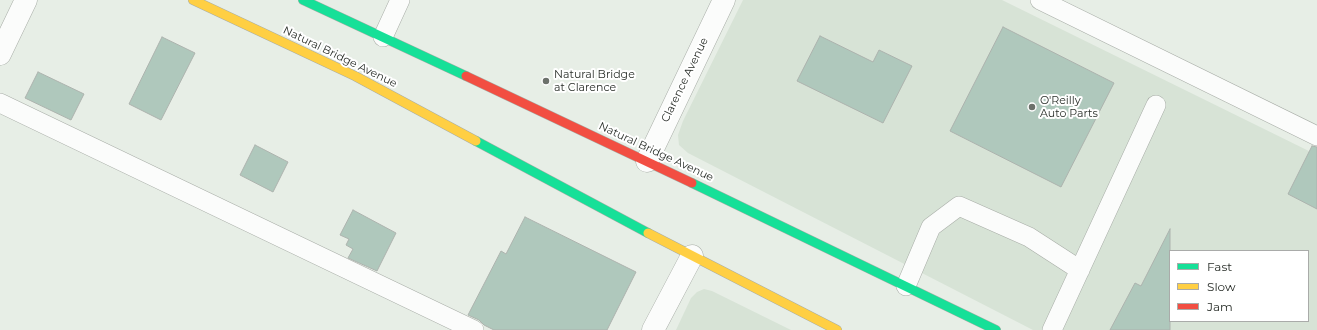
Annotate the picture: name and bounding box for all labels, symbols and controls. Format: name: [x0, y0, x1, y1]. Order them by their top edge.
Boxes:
street label: Natural Bridge Avenue: [281, 24, 399, 90]
street label: Clarence Avenue: [659, 35, 711, 125]
place label: Natural Bridge at Clarence: [554, 68, 635, 94]
marker: Natural Bridge at Clarence: [541, 76, 551, 86]
place label: O'Reilly Auto Parts: [1040, 94, 1098, 120]
marker: O'Reilly Auto Parts: [1027, 102, 1037, 112]
street label: Natural Bridge Avenue: [596, 120, 716, 184]
legend: [1169, 250, 1309, 322]
text: Fast: [1207, 259, 1232, 274]
text: Slow: [1207, 279, 1236, 294]
text: Jam: [1207, 299, 1233, 314]

